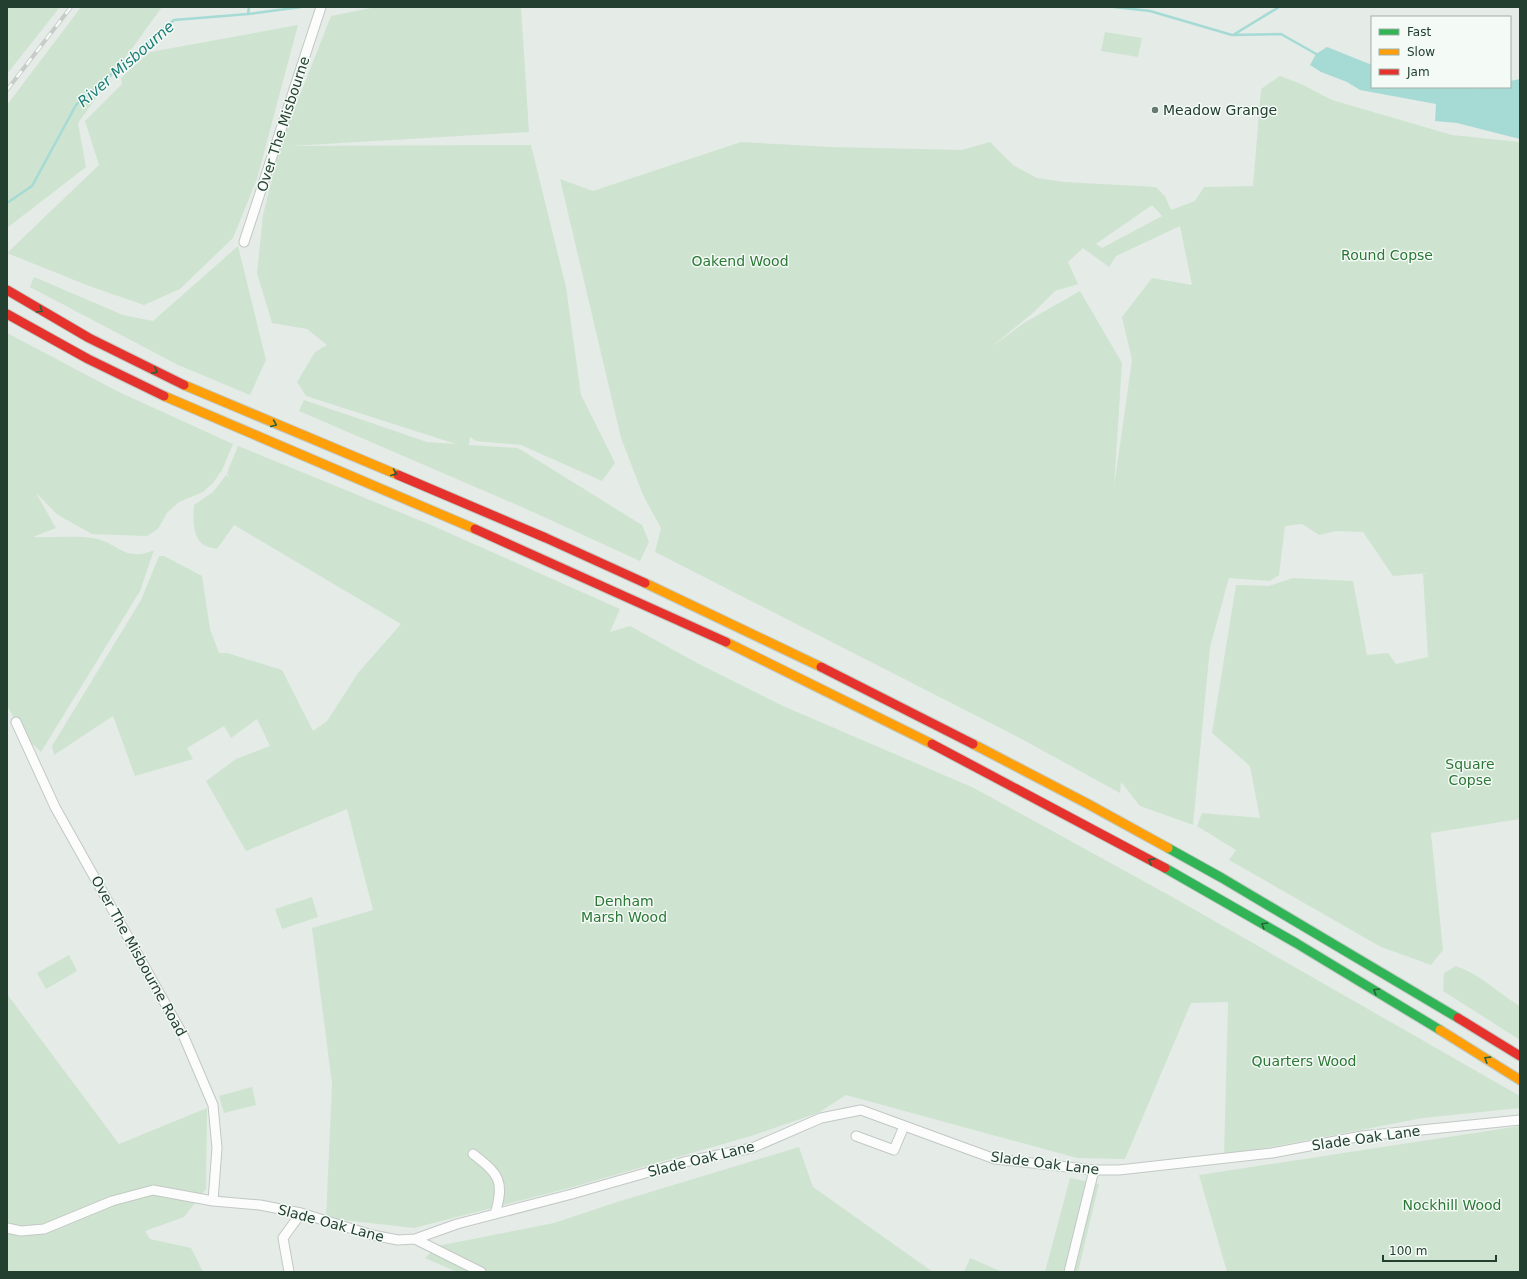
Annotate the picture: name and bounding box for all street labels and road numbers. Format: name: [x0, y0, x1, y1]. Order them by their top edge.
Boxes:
street label: Over The Misbourne: [254, 54, 312, 194]
street label: Over The Misbourne Road: [88, 873, 190, 1039]
street label: Slade Oak Lane: [1311, 1122, 1421, 1154]
street label: Slade Oak Lane: [646, 1138, 756, 1180]
street label: Slade Oak Lane: [990, 1148, 1100, 1178]
street label: Slade Oak Lane: [276, 1201, 386, 1245]

